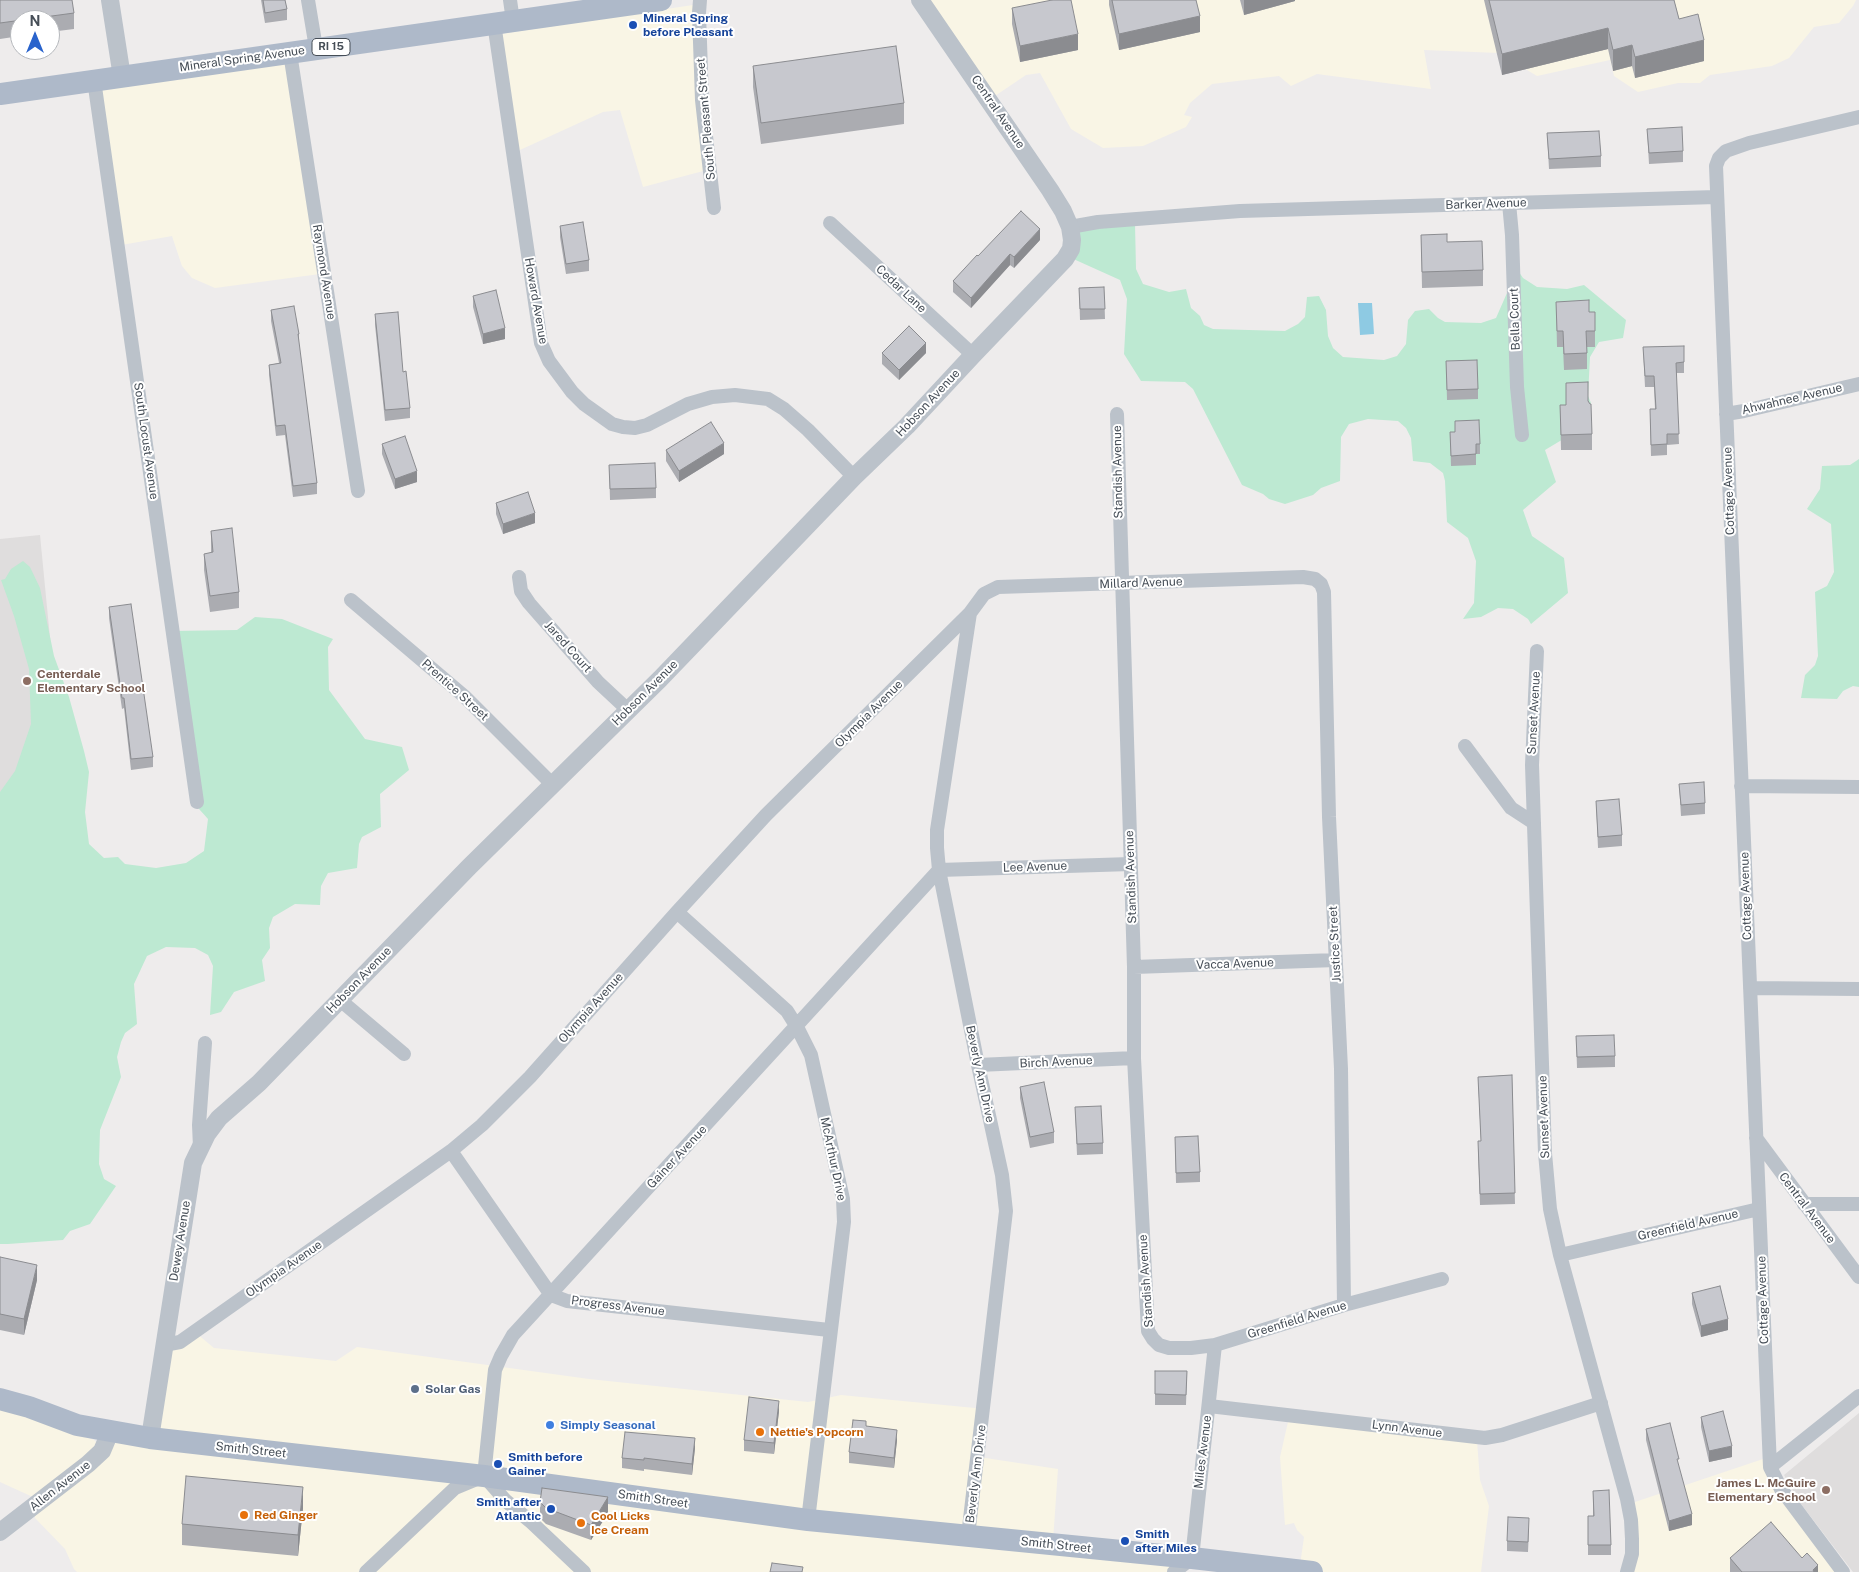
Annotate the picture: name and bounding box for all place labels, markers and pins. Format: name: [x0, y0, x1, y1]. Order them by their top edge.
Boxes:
place label: Mineral Spring before Pleasant: [643, 11, 733, 39]
marker: Mineral Spring before Pleasant: [627, 19, 639, 31]
place label: Centerdale Elementary School: [37, 667, 146, 695]
marker: Centerdale Elementary School: [21, 675, 33, 687]
place label: Solar Gas: [425, 1382, 481, 1396]
marker: Solar Gas: [409, 1383, 421, 1395]
place label: Simply Seasonal: [560, 1418, 656, 1432]
marker: Simply Seasonal: [544, 1419, 556, 1431]
place label: Nettie's Popcorn: [770, 1425, 864, 1439]
marker: Nettie's Popcorn: [754, 1426, 766, 1438]
place label: Smith before Gainer: [508, 1450, 583, 1478]
marker: Smith before Gainer: [492, 1458, 504, 1470]
place label: James L. McGuire Elementary School: [1707, 1476, 1816, 1504]
marker: James L. McGuire Elementary School: [1820, 1484, 1832, 1496]
place label: Smith after Atlantic: [476, 1495, 541, 1523]
marker: Smith after Atlantic: [545, 1503, 557, 1515]
place label: Red Ginger: [254, 1508, 318, 1522]
marker: Red Ginger: [238, 1509, 250, 1521]
place label: Cool Licks Ice Cream: [591, 1509, 650, 1537]
marker: Cool Licks Ice Cream: [575, 1517, 587, 1529]
place label: Smith after Miles: [1135, 1527, 1197, 1555]
marker: Smith after Miles: [1119, 1535, 1131, 1547]

